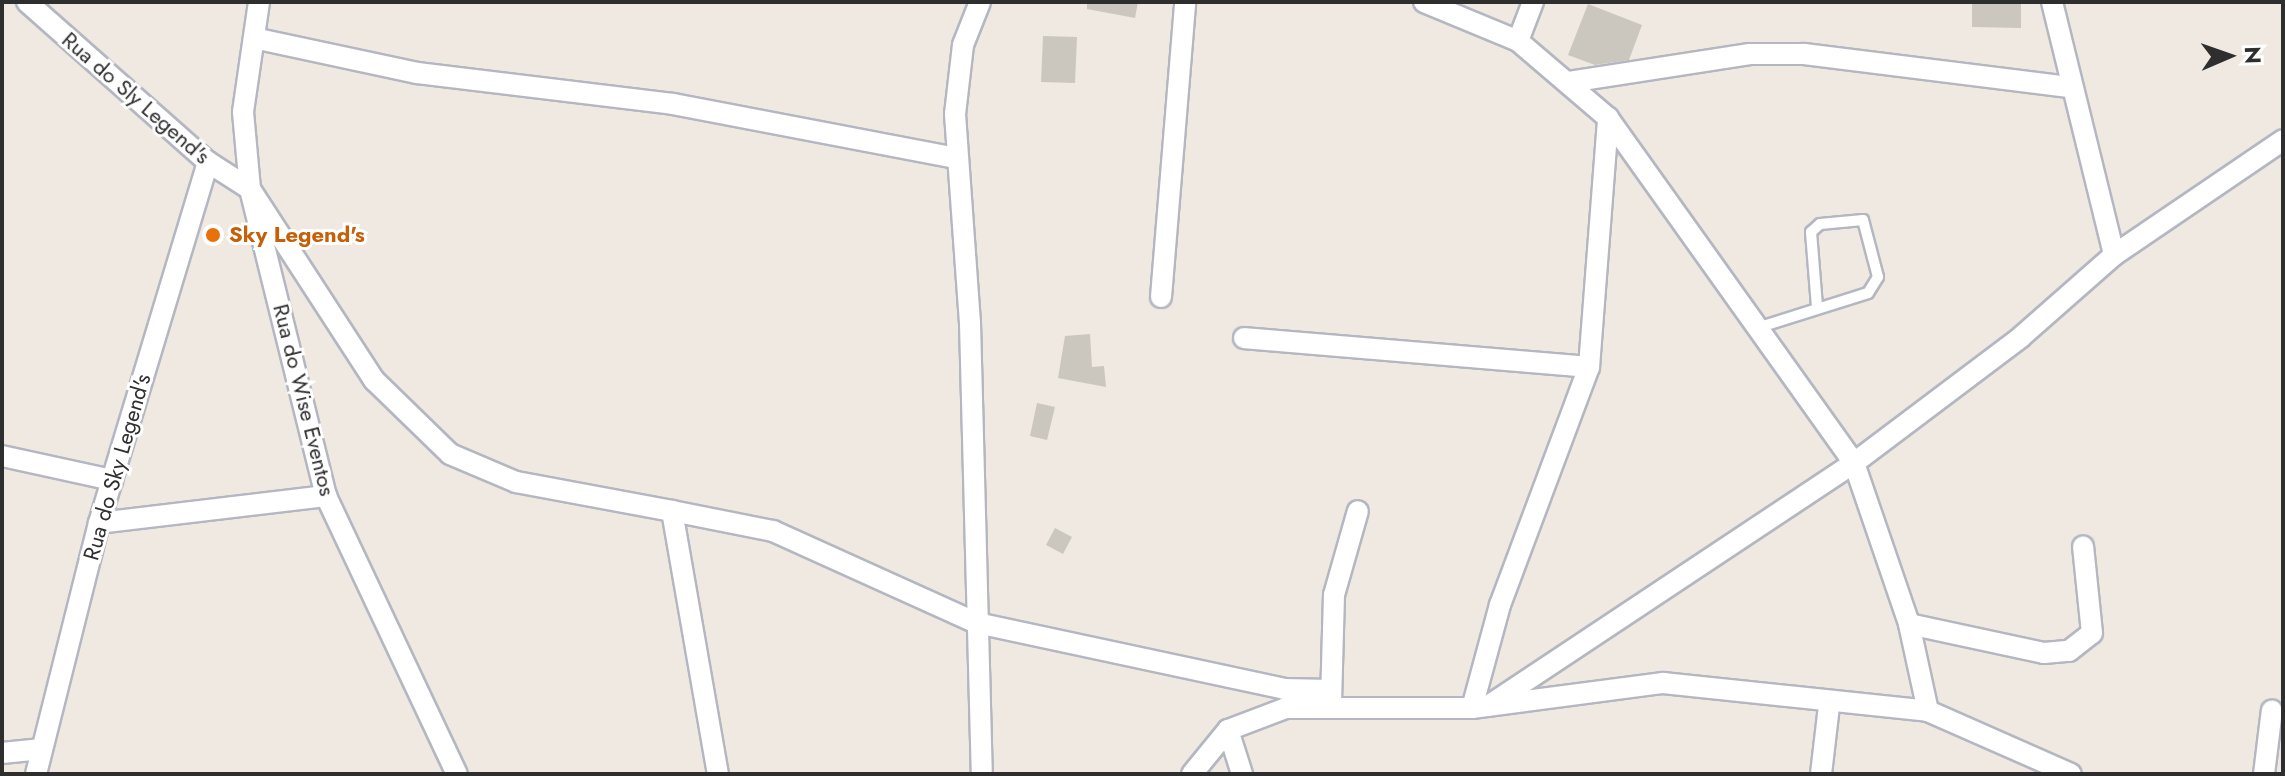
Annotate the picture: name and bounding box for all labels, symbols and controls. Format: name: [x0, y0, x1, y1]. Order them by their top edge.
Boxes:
north arrow: [2189, 16, 2269, 96]
street label: Rua do Sly Legend's: [57, 26, 215, 170]
text: N: [2237, 46, 2269, 64]
place label: Sky Legend's: [229, 222, 365, 248]
marker: Sky Legend's: [204, 226, 222, 244]
street label: Rua do Wise Eventos: [267, 301, 341, 499]
street label: Rua do Sky Legend's: [78, 371, 156, 563]

